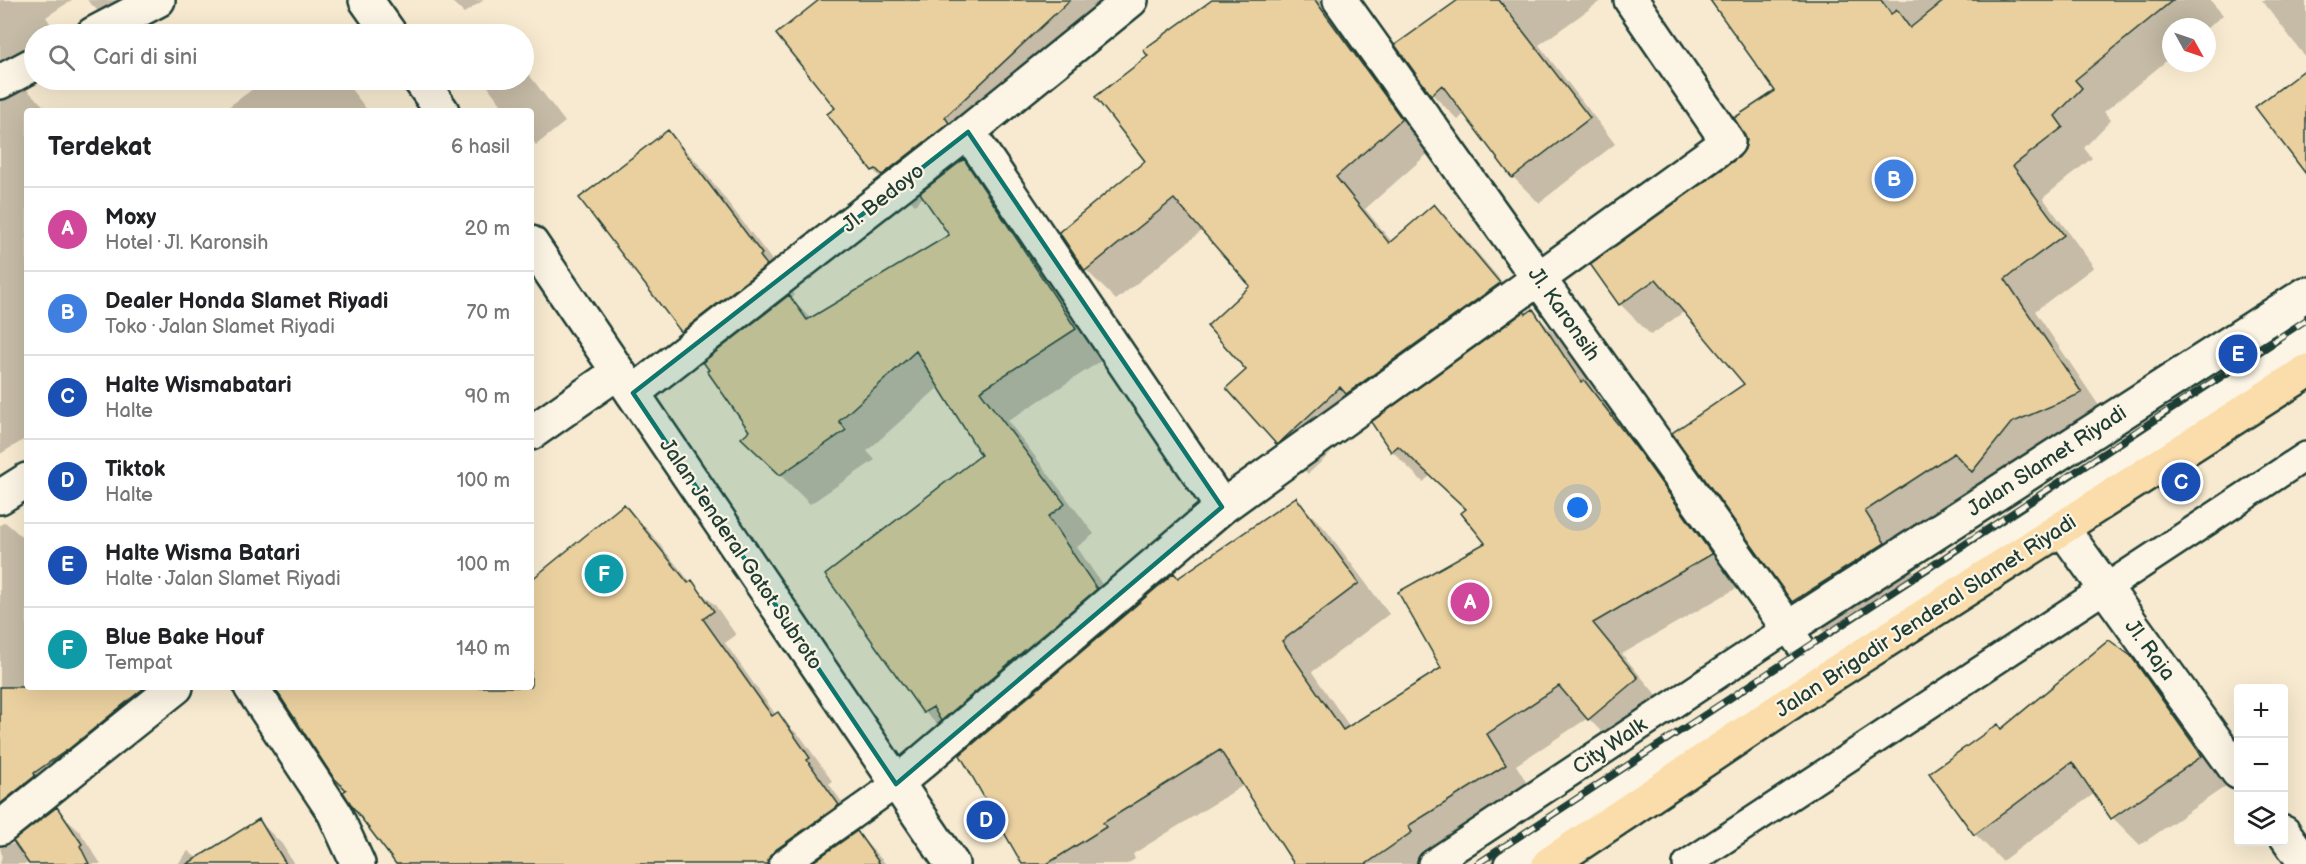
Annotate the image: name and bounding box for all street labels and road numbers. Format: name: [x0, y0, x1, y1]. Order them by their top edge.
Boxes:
street label: Jl. Bedoyo: [837, 158, 929, 238]
street label: Jl. Karonsih: [1523, 262, 1605, 366]
street label: Jalan Slamet Riyadi: [1963, 400, 2131, 522]
street label: Jalan Jenderal Gatot Subroto: [654, 434, 828, 674]
street label: Jalan Brigadir Jenderal Slamet Riyadi: [1771, 509, 2081, 723]
street label: Jl. Raja: [2119, 615, 2181, 685]
street label: City Walk: [1568, 712, 1652, 780]

